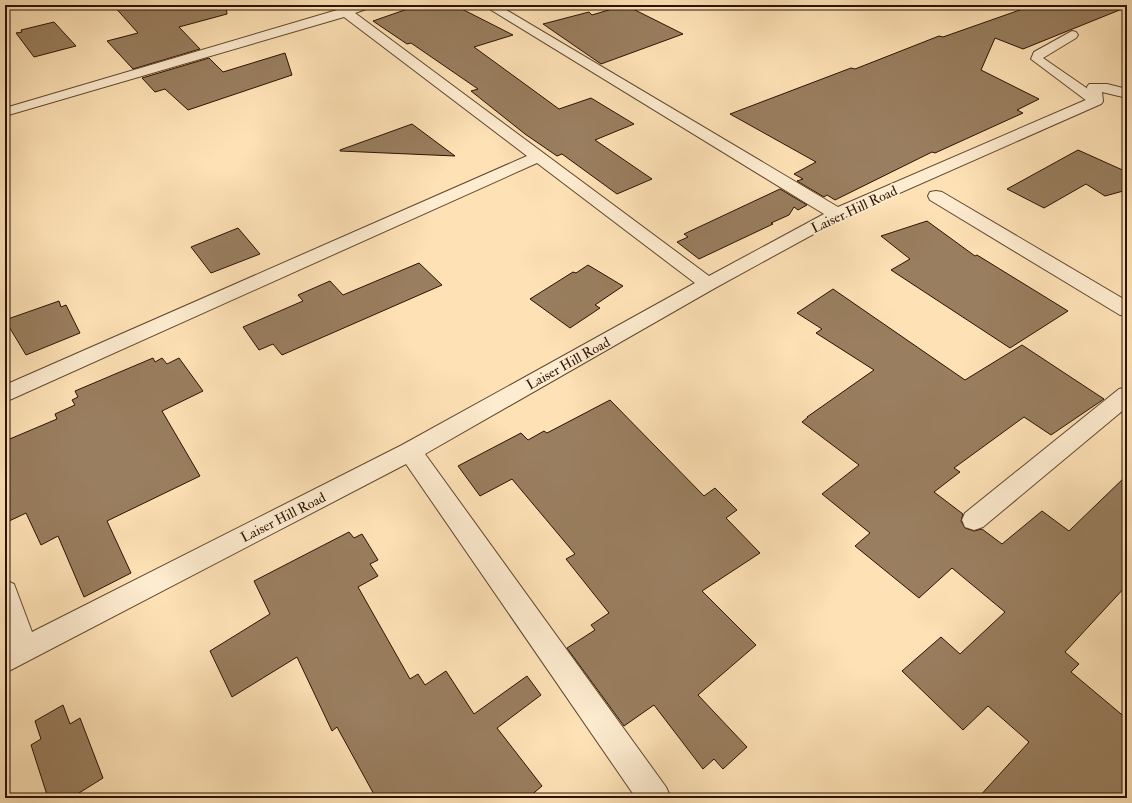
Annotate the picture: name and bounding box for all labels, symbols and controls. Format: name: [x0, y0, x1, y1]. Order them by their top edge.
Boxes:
street label: Laiser Hill Road: [808, 182, 900, 237]
street label: Laiser Hill Road: [523, 333, 613, 393]
street label: Laiser Hill Road: [238, 489, 329, 546]

